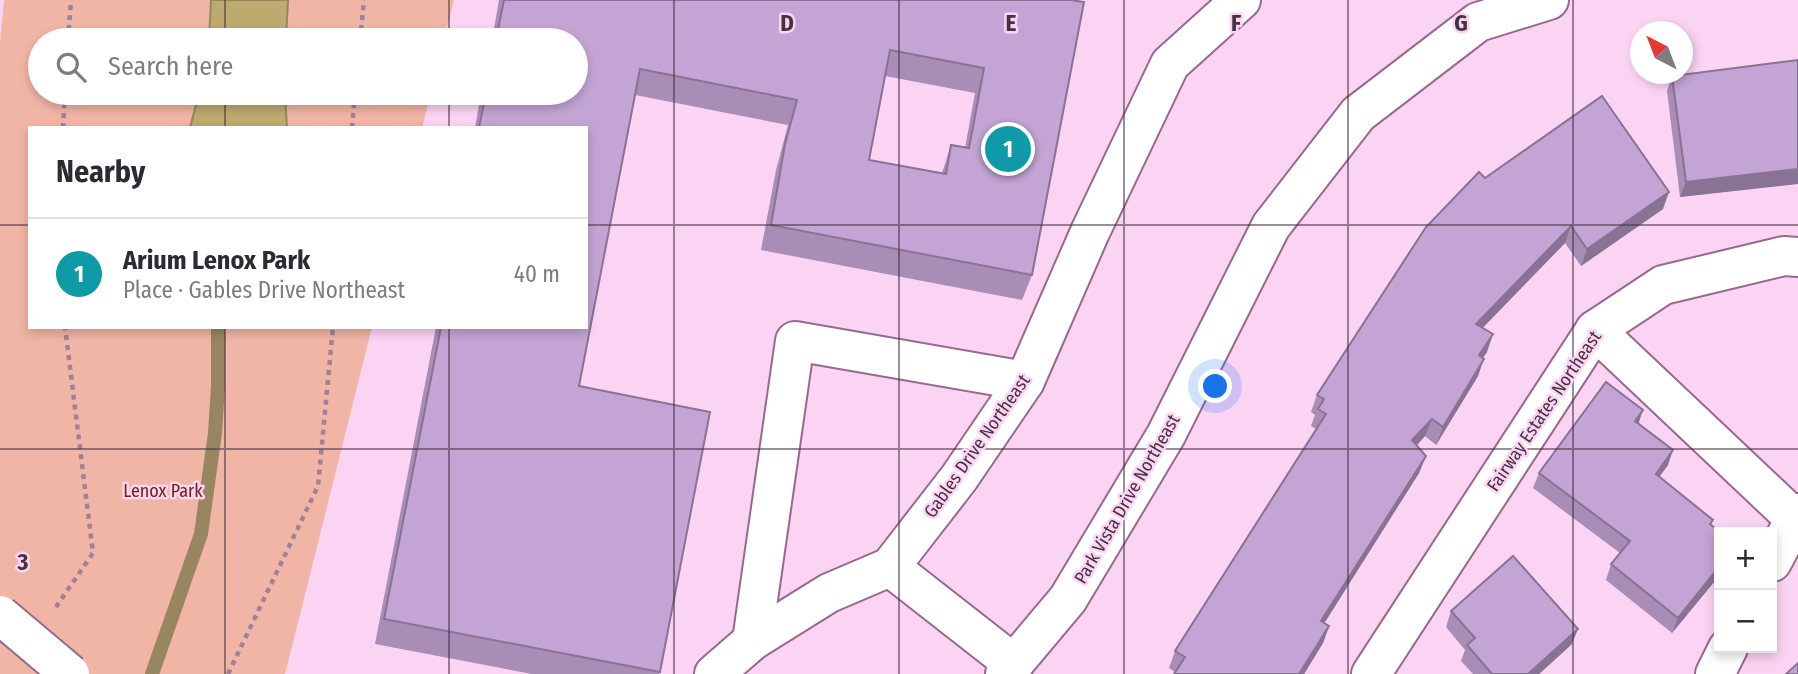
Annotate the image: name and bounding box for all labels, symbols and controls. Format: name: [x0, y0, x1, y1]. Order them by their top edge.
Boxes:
text: D: [780, 9, 794, 37]
text: E: [1006, 9, 1017, 37]
text: F: [1231, 9, 1241, 37]
text: G: [1454, 9, 1468, 37]
north arrow: [1630, 21, 1693, 84]
search box: [28, 28, 588, 105]
icon: search: [52, 48, 90, 86]
text: Search here: [108, 51, 233, 82]
pin: 1: [985, 123, 1031, 175]
text: Nearby: [56, 154, 145, 190]
text: Arium Lenox Park: [123, 245, 310, 276]
text: 1: [74, 260, 84, 288]
text: 40 m: [514, 260, 560, 288]
text: Place · Gables Drive Northeast: [123, 276, 405, 304]
street label: Fairway Estates Northeast: [1482, 326, 1606, 495]
your location: [1198, 369, 1232, 403]
street label: Gables Drive Northeast: [919, 370, 1035, 522]
street label: Park Vista Drive Northeast: [1070, 410, 1185, 588]
park label: Lenox Park: [123, 480, 203, 502]
map controls: [1714, 527, 1777, 653]
button: +: [1714, 527, 1777, 590]
text: 3: [17, 548, 29, 576]
button: −: [1714, 590, 1777, 653]

